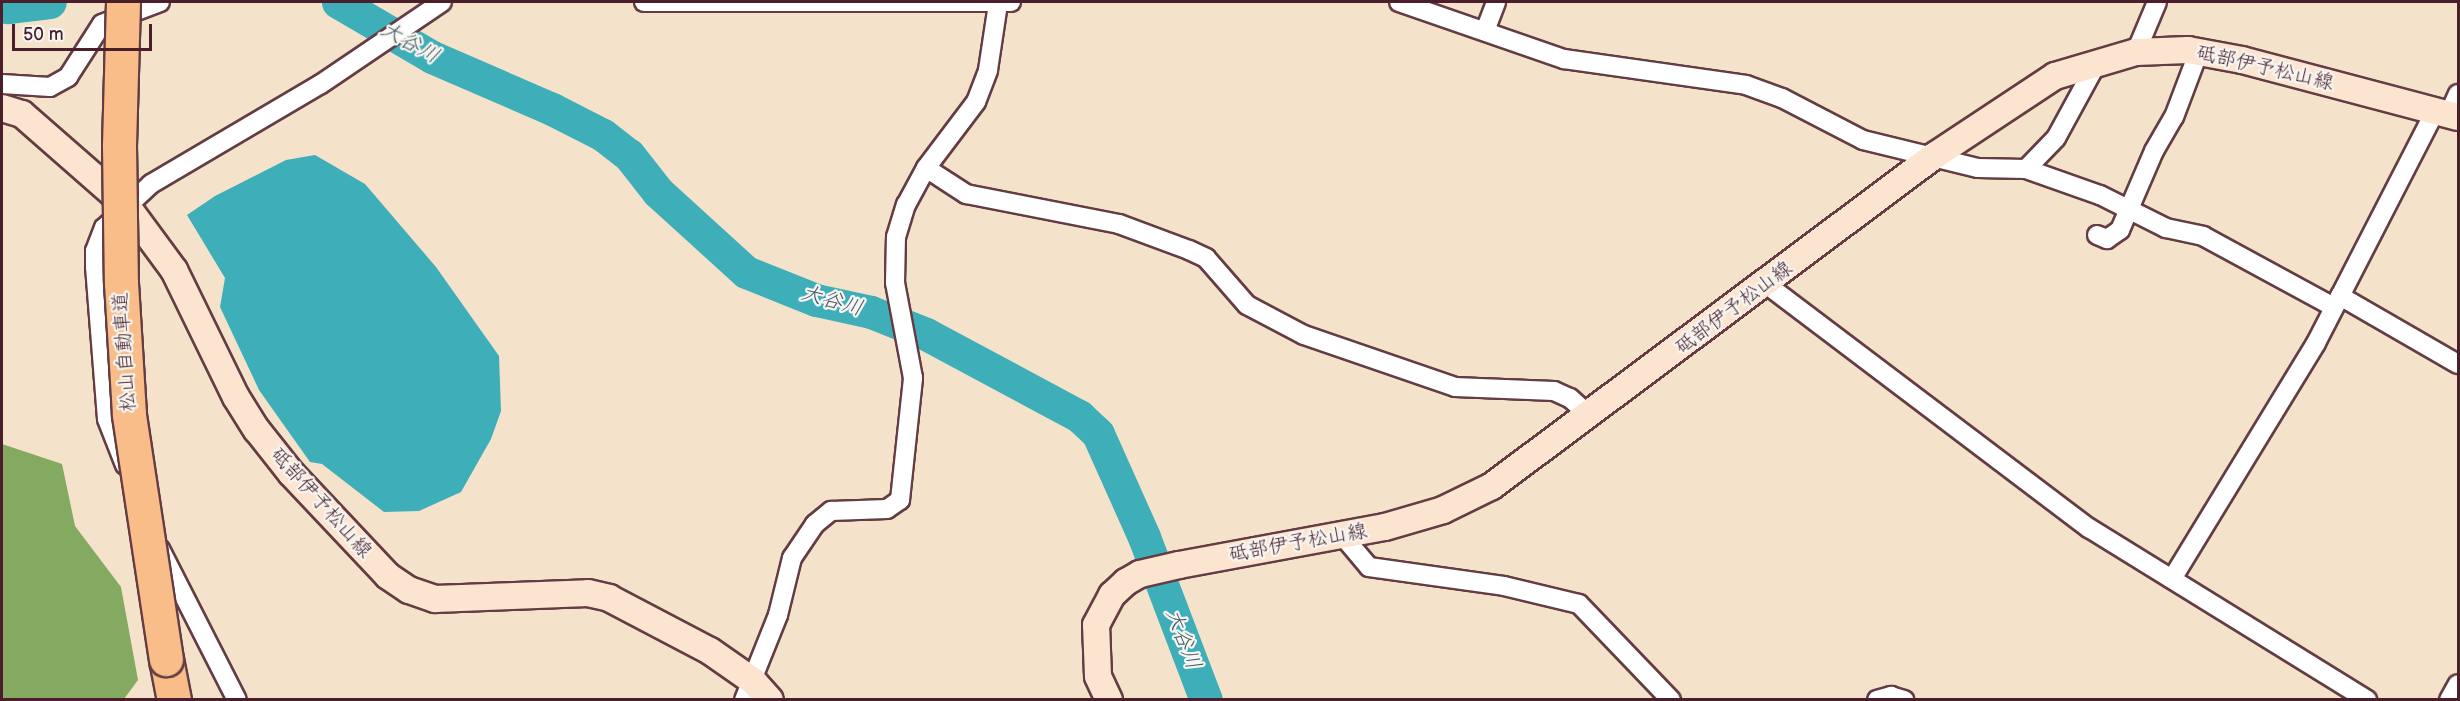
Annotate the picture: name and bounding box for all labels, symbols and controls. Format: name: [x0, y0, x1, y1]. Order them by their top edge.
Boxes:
scale bar: [15, 12, 154, 50]
water label: 大谷川: [376, 17, 444, 69]
text: 50 m: [23, 24, 64, 45]
street label: 砥部伊予松山線: [2194, 41, 2336, 95]
street label: 砥部伊予松山線: [1671, 256, 1797, 360]
water label: 大谷川: [798, 280, 866, 322]
street label: 松山自動車道: [109, 291, 141, 413]
street label: 砥部伊予松山線: [265, 443, 377, 563]
street label: 砥部伊予松山線: [1227, 519, 1369, 567]
water label: 大谷川: [1160, 605, 1206, 673]

